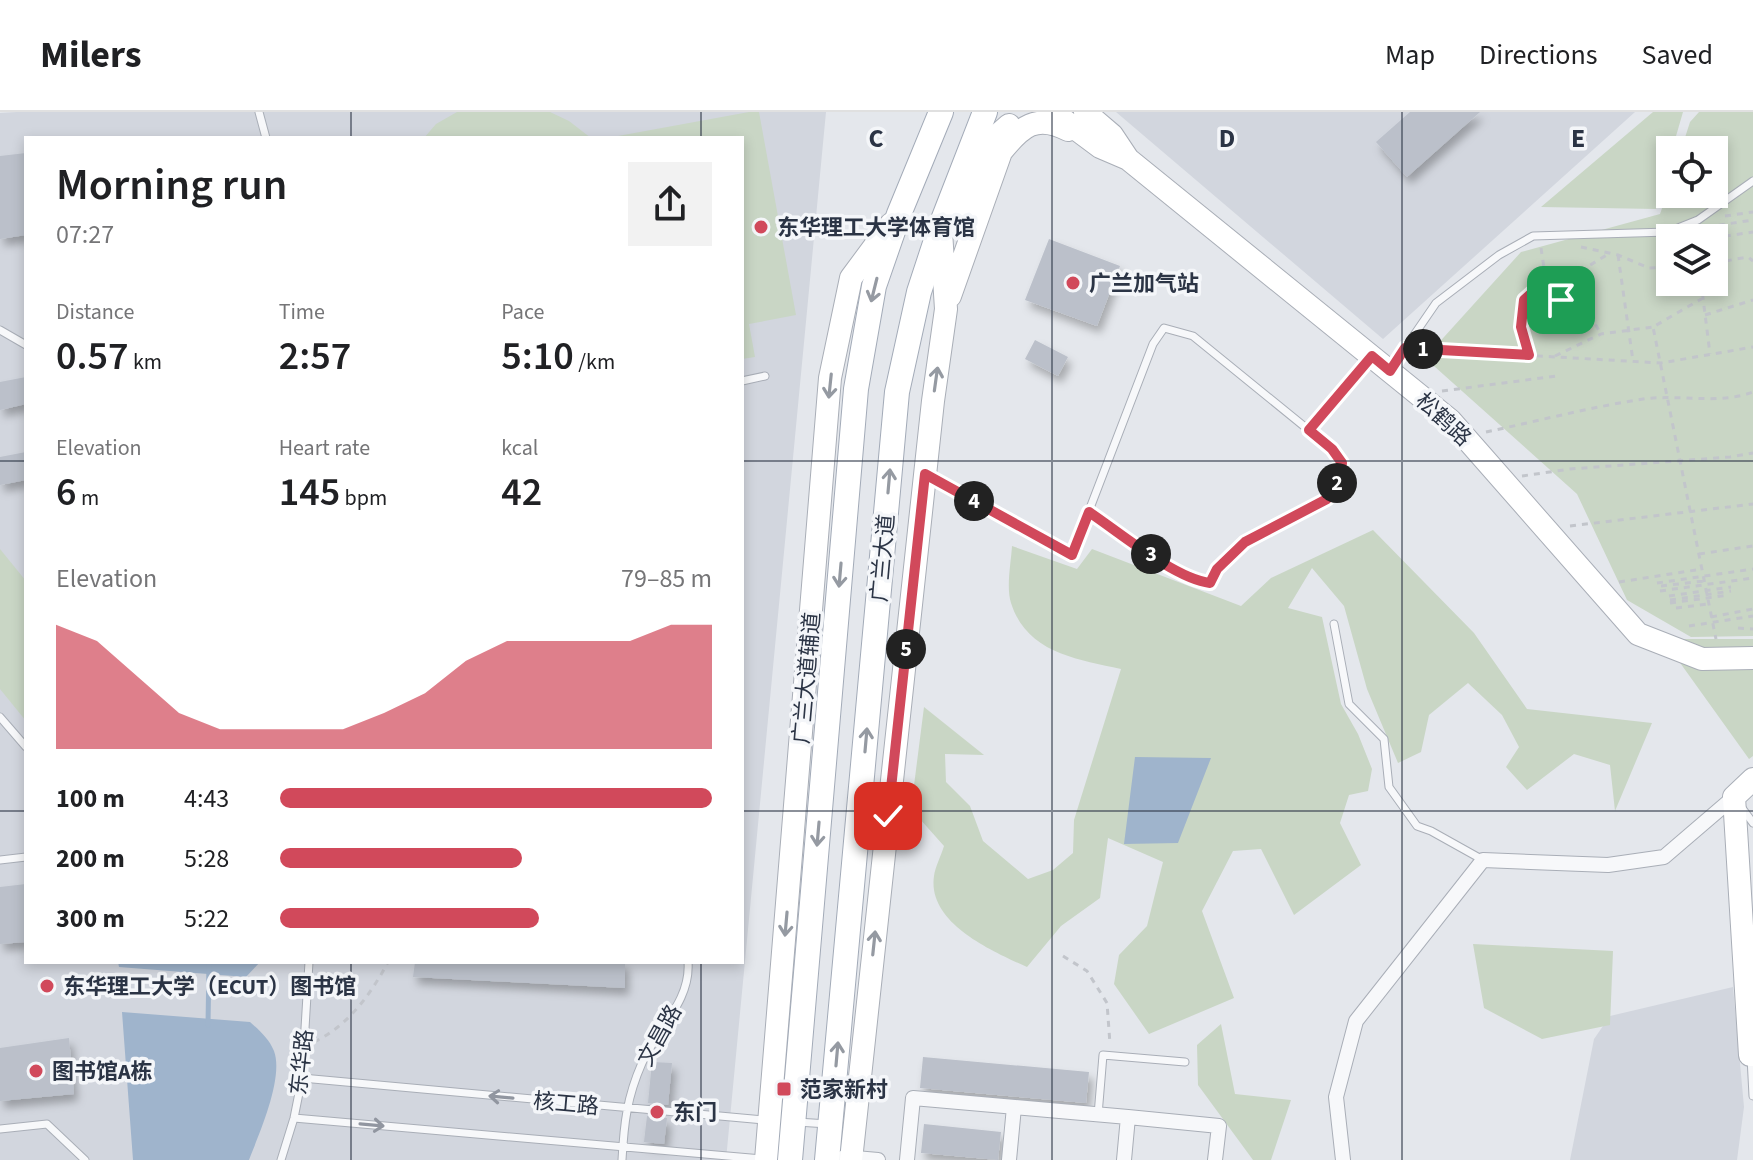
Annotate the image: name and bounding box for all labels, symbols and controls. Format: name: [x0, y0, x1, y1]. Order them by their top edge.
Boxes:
text: Milers: [40, 28, 142, 82]
text: Map: [1385, 35, 1435, 75]
text: Directions: [1479, 35, 1598, 75]
text: Saved: [1642, 35, 1713, 75]
text: C: [868, 120, 884, 157]
text: D: [1219, 120, 1235, 157]
text: E: [1571, 120, 1585, 157]
map controls: [1656, 136, 1728, 296]
button: locate: [1656, 136, 1728, 208]
text: Morning run: [56, 154, 287, 217]
button: share: [628, 162, 712, 246]
place label: 东华理工大学体育馆: [777, 212, 975, 244]
text: 07:27: [56, 216, 114, 253]
marker: 东华理工大学体育馆: [752, 218, 770, 236]
button: layers: [1656, 224, 1728, 296]
pin: [1527, 266, 1595, 334]
place label: 广兰加气站: [1089, 268, 1199, 300]
marker: 广兰加气站: [1064, 274, 1082, 292]
one-way arrow: [866, 276, 881, 302]
icon: arrive: [1539, 278, 1583, 322]
text: Distance: [56, 296, 134, 328]
text: Time: [279, 296, 325, 328]
text: Pace: [501, 296, 544, 328]
text: 0.57: [56, 328, 129, 385]
text: 2:57: [279, 328, 351, 385]
text: 5:10: [501, 328, 574, 385]
pin: 1: [1403, 329, 1443, 369]
text: 1: [1417, 333, 1429, 365]
text: km: [129, 346, 162, 378]
text: /km: [574, 346, 615, 378]
one-way arrow: [929, 367, 944, 392]
one-way arrow: [823, 372, 838, 399]
street label: 松鹤路: [1408, 386, 1478, 454]
text: Elevation: [56, 432, 142, 464]
text: Heart rate: [279, 432, 370, 464]
text: kcal: [501, 432, 538, 464]
pin: 2: [1317, 463, 1357, 503]
text: 6: [56, 464, 77, 521]
text: 145: [279, 464, 340, 521]
text: 42: [501, 464, 542, 521]
text: 2: [1331, 467, 1343, 499]
one-way arrow: [882, 468, 897, 495]
pin: 4: [954, 481, 994, 521]
text: m: [77, 482, 99, 514]
text: bpm: [340, 482, 387, 514]
text: 4: [968, 485, 980, 517]
street label: 广兰大道: [863, 513, 903, 603]
pin: 3: [1131, 534, 1171, 574]
text: 3: [1145, 538, 1157, 570]
text: Elevation: [56, 560, 157, 597]
text: 79–85 m: [621, 560, 712, 597]
one-way arrow: [832, 561, 847, 588]
street label: 广兰大道辅道: [785, 611, 829, 745]
pin: 5: [886, 629, 926, 669]
text: 5: [900, 633, 912, 665]
one-way arrow: [858, 727, 873, 754]
text: 100 m: [56, 780, 125, 817]
text: 4:43: [184, 780, 229, 817]
pin: [854, 782, 922, 850]
icon: check: [866, 794, 910, 838]
one-way arrow: [810, 820, 825, 847]
text: 200 m: [56, 840, 125, 877]
text: 5:28: [184, 840, 229, 877]
text: 300 m: [56, 900, 125, 937]
text: 5:22: [184, 900, 229, 937]
one-way arrow: [778, 910, 793, 937]
one-way arrow: [867, 930, 882, 957]
place label: 东华理工大学（ECUT）图书馆: [63, 971, 356, 1003]
marker: 东华理工大学（ECUT）图书馆: [38, 977, 56, 995]
street label: 文昌路: [630, 999, 690, 1072]
street label: 东华路: [283, 1028, 321, 1097]
one-way arrow: [829, 1042, 844, 1068]
place label: 图书馆A栋: [52, 1056, 153, 1088]
marker: 图书馆A栋: [27, 1062, 45, 1080]
place label: 范家新村: [800, 1074, 888, 1106]
marker: 范家新村: [775, 1080, 793, 1098]
street label: 核工路: [532, 1085, 600, 1123]
one-way arrow: [488, 1089, 515, 1104]
place label: 东门: [673, 1097, 717, 1129]
marker: 东门: [648, 1103, 666, 1121]
one-way arrow: [358, 1118, 385, 1133]

